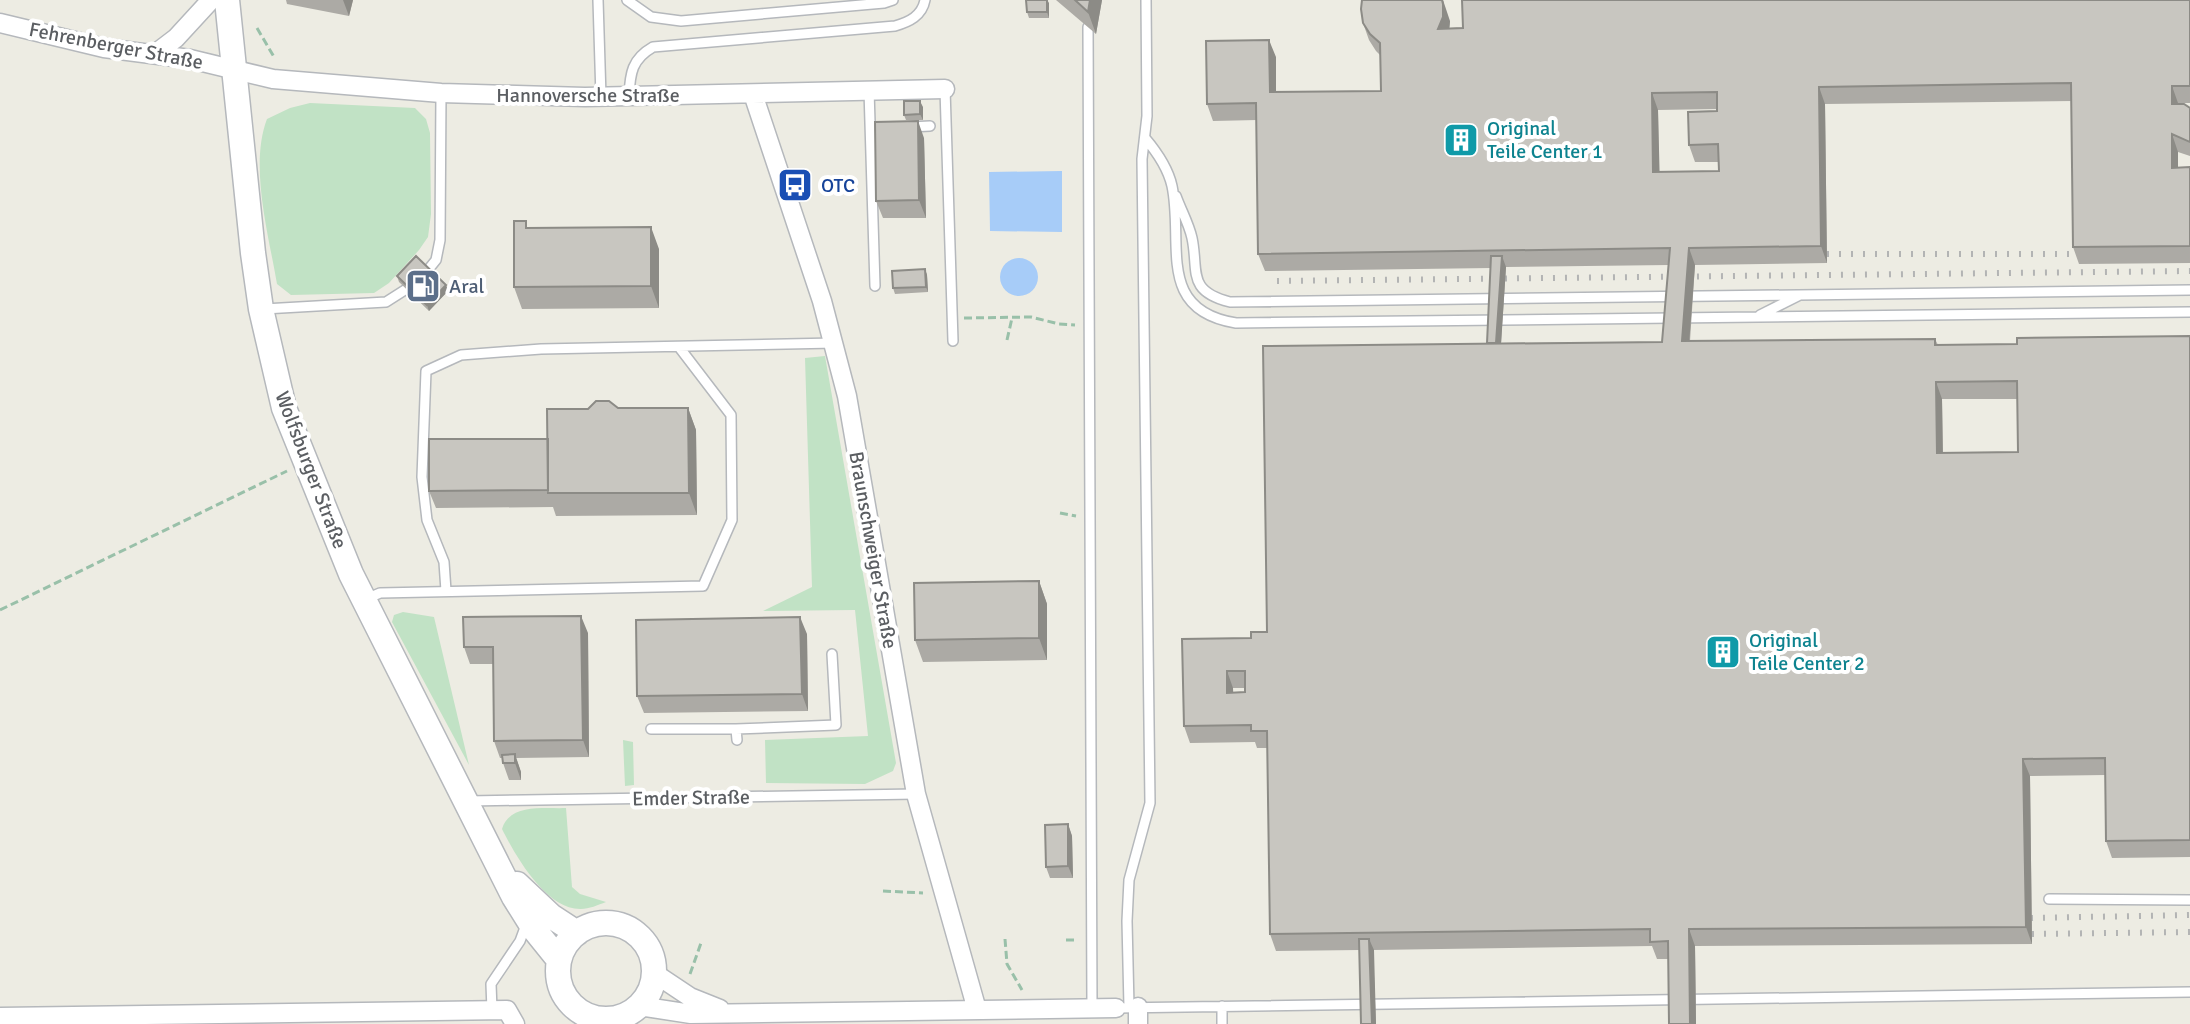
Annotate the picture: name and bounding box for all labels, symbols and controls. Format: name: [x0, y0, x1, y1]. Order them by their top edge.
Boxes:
street label: Fehrenberger Straße: [27, 17, 205, 75]
street label: Hannoversche Straße: [496, 83, 680, 108]
place label: Original Teile Center 1: [1487, 116, 1603, 164]
building icon: Original Teile Center 1: [1442, 121, 1480, 159]
bus stop icon: OTC: [776, 166, 814, 204]
place label: OTC: [821, 173, 855, 198]
fuel station icon: Aral: [404, 267, 442, 305]
place label: Aral: [449, 274, 485, 299]
street label: Wolfsburger Straße: [269, 388, 353, 552]
street label: Braunschweiger Straße: [843, 449, 903, 651]
place label: Original Teile Center 2: [1749, 628, 1865, 676]
building icon: Original Teile Center 2: [1704, 633, 1742, 671]
street label: Emder Straße: [632, 784, 750, 812]

